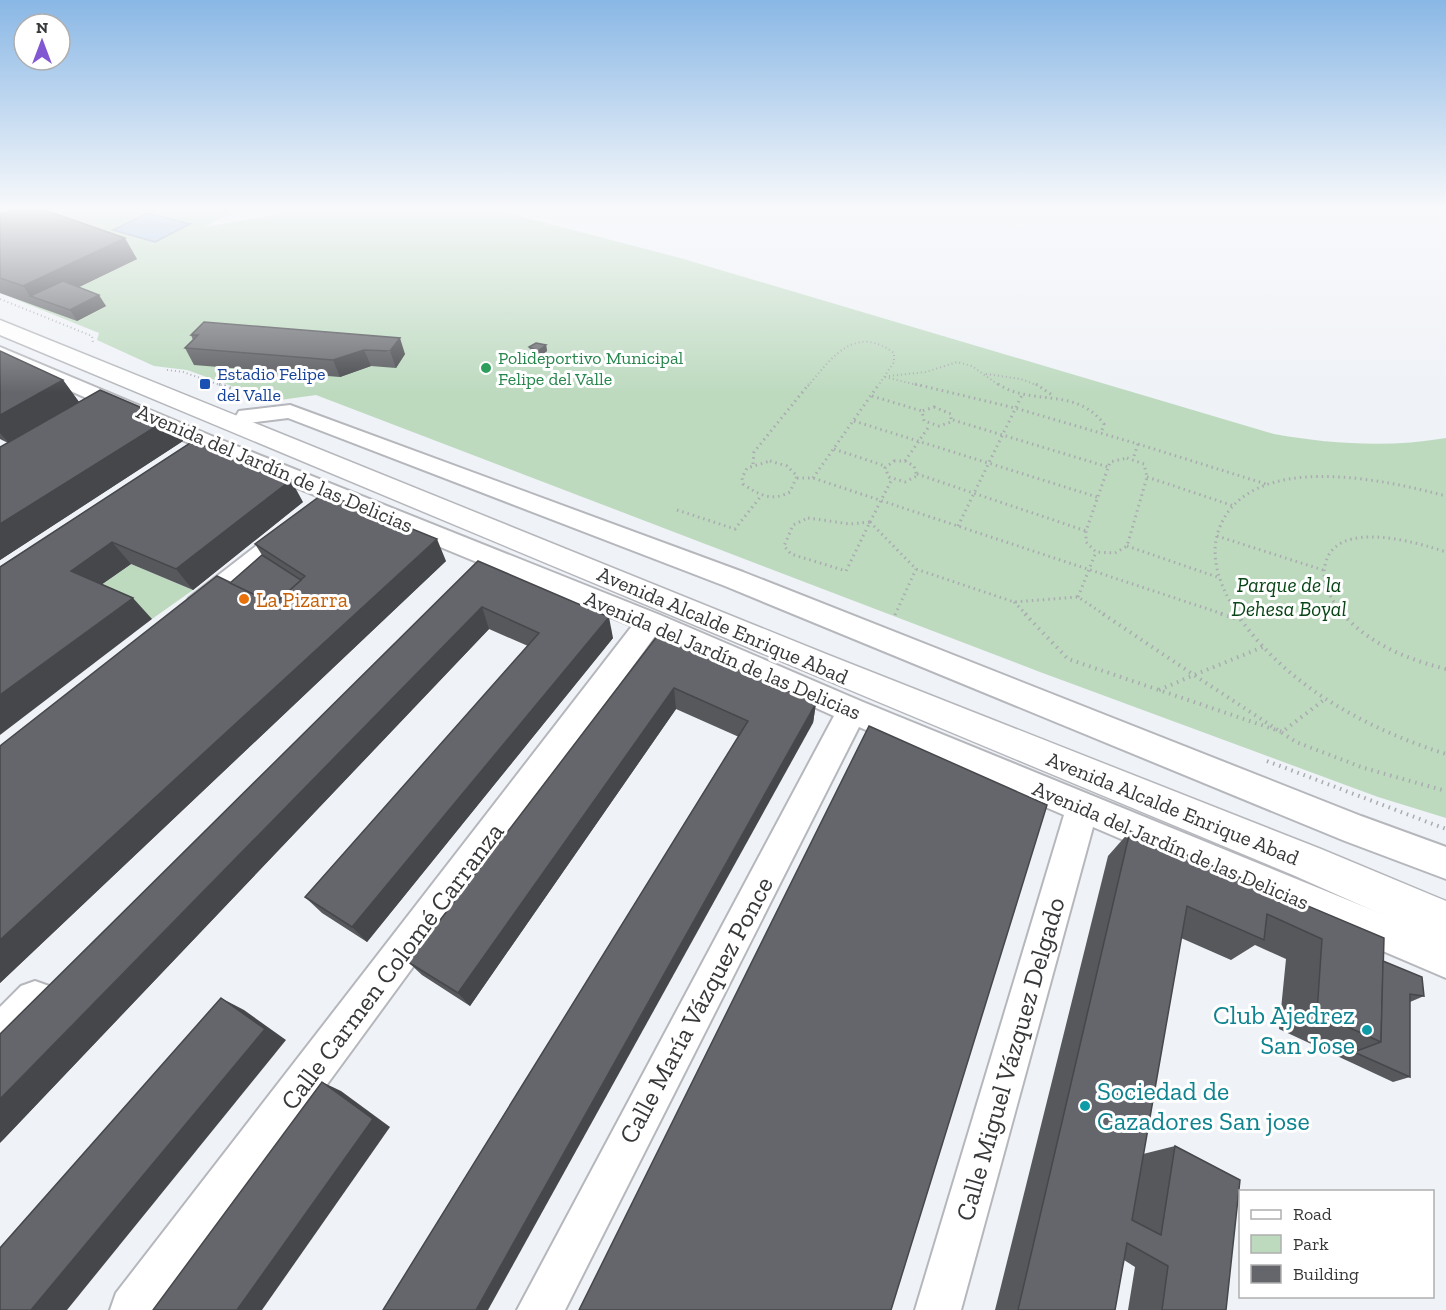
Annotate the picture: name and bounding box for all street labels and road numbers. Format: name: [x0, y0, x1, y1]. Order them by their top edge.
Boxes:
street label: Avenida del Jardín de las Delicias: [133, 398, 417, 538]
street label: Avenida Alcalde Enrique Abad: [594, 561, 853, 689]
street label: Avenida del Jardín de las Delicias: [581, 585, 865, 725]
street label: Avenida Alcalde Enrique Abad: [1043, 746, 1303, 870]
street label: Avenida del Jardín de las Delicias: [1029, 775, 1313, 915]
street label: Calle Carmen Colomé Carranza: [274, 816, 511, 1116]
street label: Calle María Vázquez Ponce: [612, 871, 780, 1149]
street label: Calle Miguel Vázquez Delgado: [948, 894, 1072, 1224]

